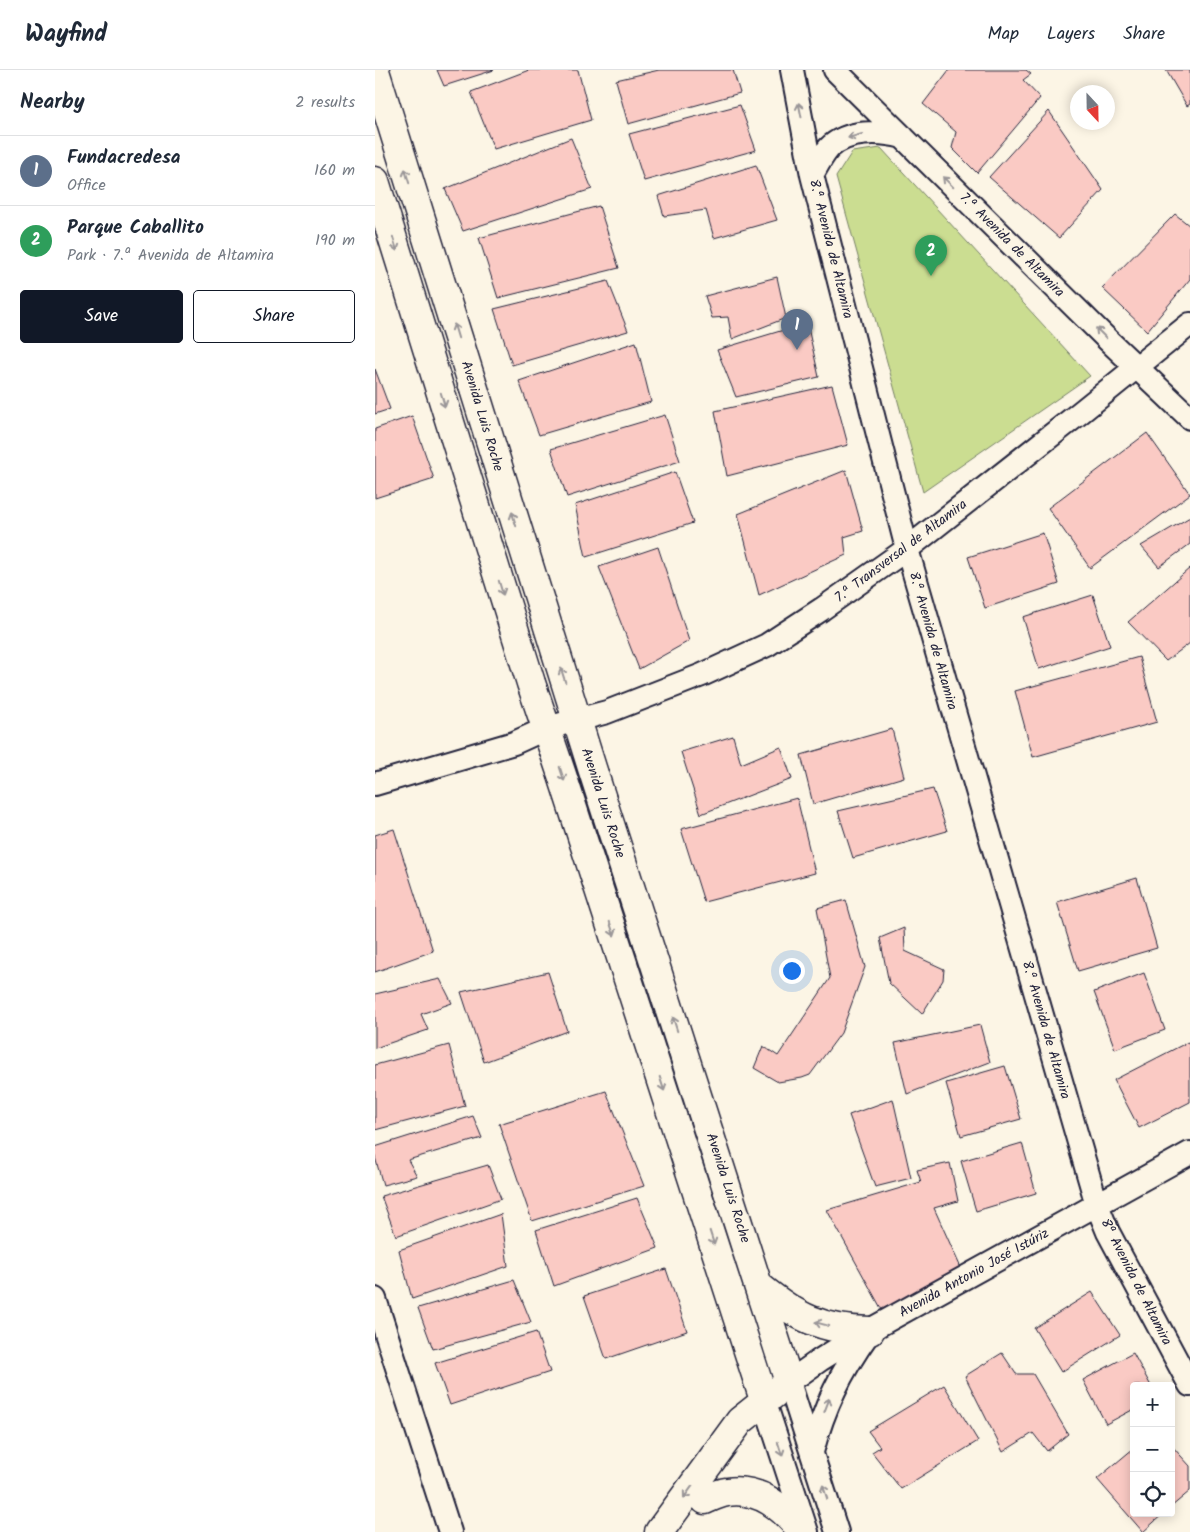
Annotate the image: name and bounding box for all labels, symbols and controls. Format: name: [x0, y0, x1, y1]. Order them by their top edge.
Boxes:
text: Wayfind: [25, 15, 107, 54]
text: Map: [988, 20, 1019, 49]
text: Layers: [1047, 20, 1095, 49]
text: Share: [1123, 20, 1165, 49]
north arrow: [1070, 85, 1115, 130]
text: Nearby: [20, 86, 85, 119]
text: 2 results: [295, 90, 355, 115]
one-way arrow: [794, 102, 804, 118]
one-way arrow: [847, 132, 863, 142]
text: Fundacredesa: [67, 143, 181, 173]
text: 1: [34, 158, 38, 183]
text: 160 m: [314, 158, 355, 183]
one-way arrow: [402, 168, 412, 184]
text: Office: [67, 173, 106, 198]
one-way arrow: [943, 176, 955, 188]
street label: 8.ª Avenida de Altamira: [803, 177, 859, 321]
street label: 7.ª Avenida de Altamira: [954, 187, 1070, 303]
text: Parque Caballito: [67, 213, 204, 243]
text: 2: [31, 228, 41, 253]
text: 190 m: [315, 228, 355, 253]
pin: 2: [915, 235, 947, 276]
one-way arrow: [390, 236, 400, 252]
text: Park · 7.ª Avenida de Altamira: [67, 243, 274, 268]
button: Save: [20, 290, 183, 343]
button: Share: [193, 290, 355, 343]
pin: 1: [781, 309, 813, 350]
one-way arrow: [450, 323, 460, 339]
one-way arrow: [1095, 327, 1107, 339]
street label: Avenida Luis Roche: [455, 358, 509, 475]
one-way arrow: [439, 391, 448, 407]
street label: 7.ª Transversal de Altamira: [830, 494, 972, 608]
one-way arrow: [509, 512, 519, 528]
street label: 8.ª Avenida de Altamira: [903, 569, 963, 713]
one-way arrow: [497, 580, 507, 596]
one-way arrow: [557, 667, 567, 683]
street label: Avenida Luis Roche: [575, 745, 631, 862]
one-way arrow: [558, 766, 567, 782]
one-way arrow: [608, 921, 617, 936]
your location: [779, 958, 805, 984]
street label: 8.ª Avenida de Altamira: [1016, 958, 1076, 1102]
one-way arrow: [669, 1017, 679, 1033]
one-way arrow: [657, 1075, 667, 1091]
street label: Avenida Luis Roche: [700, 1130, 756, 1247]
street label: 8ª Avenida de Altamira: [1094, 1215, 1178, 1349]
street label: Avenida Antonio José Istúriz: [895, 1223, 1053, 1323]
one-way arrow: [707, 1230, 717, 1246]
one-way arrow: [815, 1319, 831, 1328]
map controls: [1130, 1382, 1175, 1517]
button: +: [1130, 1382, 1175, 1427]
one-way arrow: [823, 1398, 832, 1414]
button: −: [1130, 1427, 1175, 1472]
one-way arrow: [776, 1440, 785, 1456]
button: locate: [1130, 1472, 1175, 1517]
one-way arrow: [819, 1484, 829, 1500]
one-way arrow: [683, 1485, 694, 1498]

